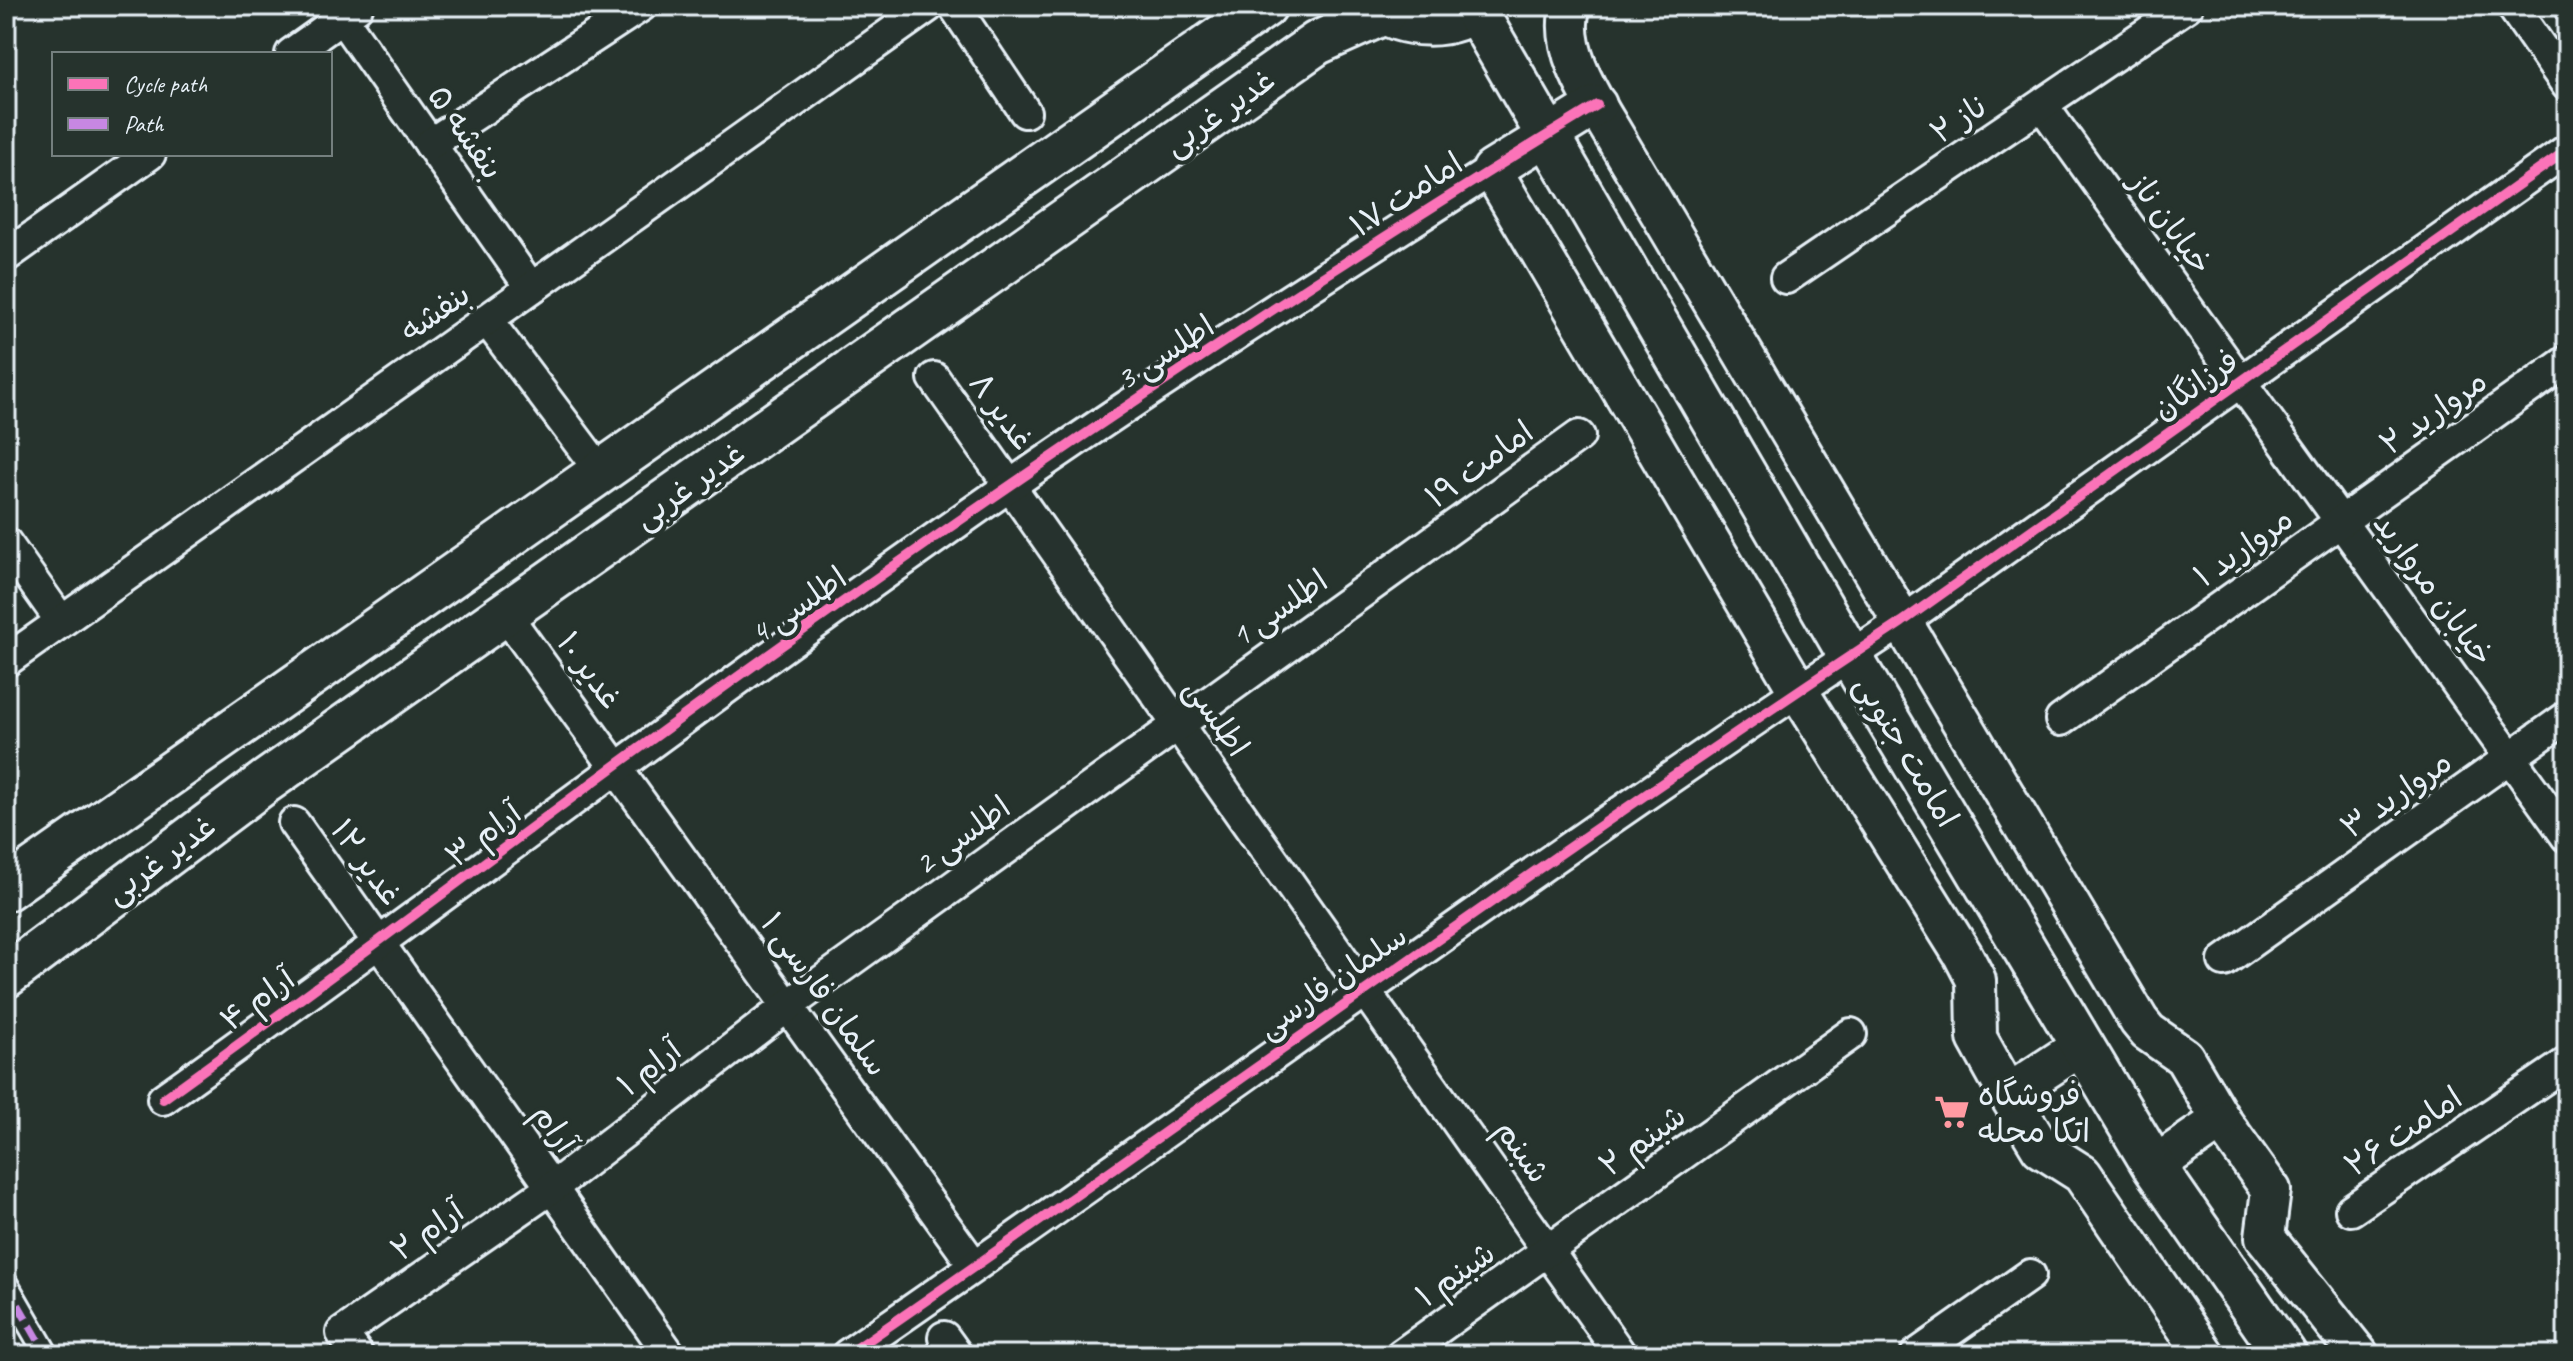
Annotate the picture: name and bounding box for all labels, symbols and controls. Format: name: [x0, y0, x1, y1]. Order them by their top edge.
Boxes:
legend: [52, 52, 332, 156]
street label: غدیر غربی: [1156, 59, 1283, 166]
text: Cycle path: [124, 69, 208, 99]
street label: بنفشه ۵: [418, 77, 513, 188]
street label: ناز ۲: [1922, 86, 1994, 153]
text: Path: [124, 109, 165, 139]
street label: امامت ۱۷: [1342, 143, 1471, 246]
street label: خیابان ناز: [2118, 161, 2222, 283]
street label: بنفشه: [392, 274, 478, 351]
street label: اطلسی 3: [1108, 305, 1222, 399]
street label: فرزانگان: [2144, 340, 2247, 429]
street label: مروارید ۲: [2371, 361, 2495, 464]
street label: غدیر ۸: [960, 364, 1044, 458]
street label: امامت ۱۹: [1417, 411, 1542, 517]
street label: غدیر غربی: [626, 432, 753, 539]
street label: مروارید ۱: [2186, 498, 2301, 596]
street label: خیابان مروارید: [2364, 504, 2503, 674]
street label: اطلسی 4: [742, 557, 855, 654]
street label: اطلسی 1: [1223, 560, 1336, 657]
street label: غدیر ۱۰: [548, 623, 631, 717]
street label: امامت جنوبی: [1845, 668, 1968, 835]
street label: اطلسی: [1175, 670, 1258, 765]
street label: مروارید ۳: [2333, 741, 2460, 848]
street label: اطلسی 2: [906, 787, 1019, 884]
street label: آرام ۳: [437, 792, 532, 879]
street label: غدیر غربی: [97, 806, 224, 913]
street label: غدیر ۱۲: [321, 811, 412, 914]
street label: سلمان فارسی ۱: [751, 904, 898, 1084]
street label: سلمان فارسی: [1250, 915, 1415, 1048]
street label: آرام ۴: [212, 958, 306, 1043]
street label: آرام ۱: [609, 1029, 692, 1108]
place label: فروشگاه اتکا محله: [1978, 1074, 2090, 1152]
street label: امامت ۲۶: [2337, 1077, 2470, 1186]
supermarket icon: فروشگاه اتکا محله: [1933, 1093, 1971, 1131]
street label: شبنم ۲: [1591, 1095, 1696, 1188]
street label: آرام: [521, 1096, 587, 1164]
street label: شبنم: [1484, 1111, 1559, 1193]
street label: آرام ۲: [383, 1190, 475, 1273]
street label: شبنم ۱: [1408, 1232, 1505, 1319]

